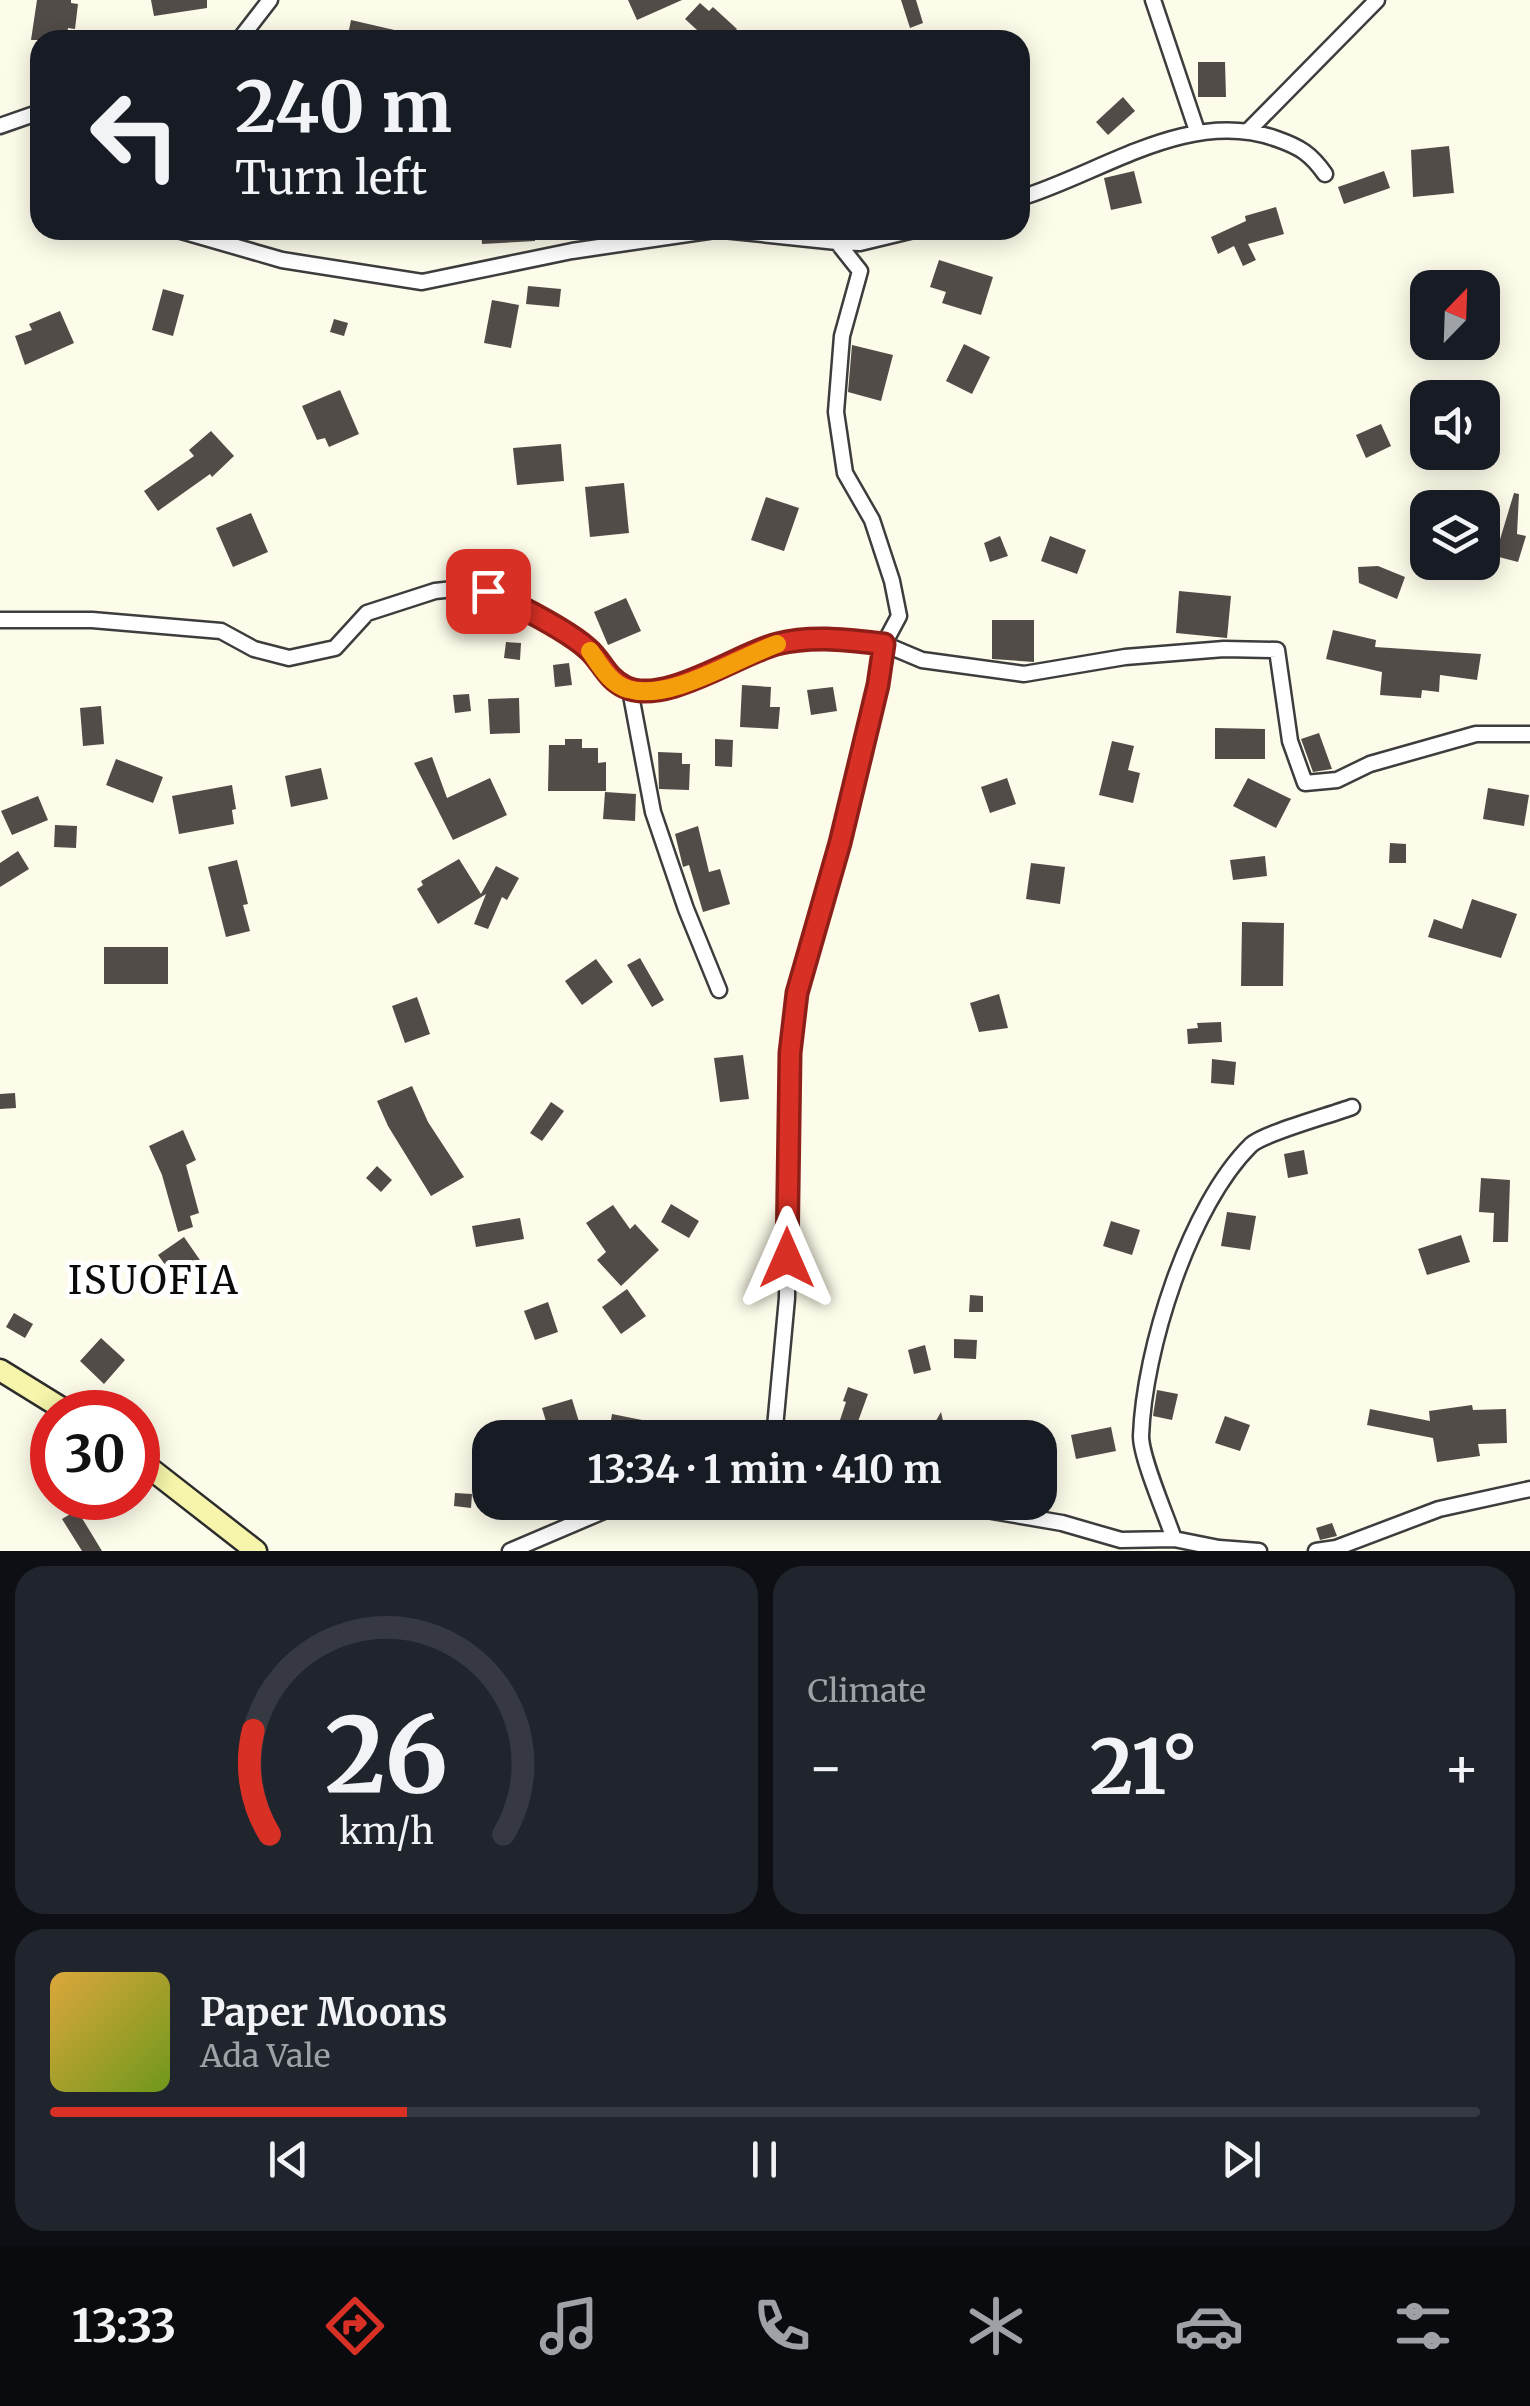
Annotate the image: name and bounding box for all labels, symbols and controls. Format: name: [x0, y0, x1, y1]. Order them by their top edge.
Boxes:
text: 240 m: [235, 63, 452, 151]
icon: left: [70, 70, 200, 200]
text: Turn left: [235, 150, 427, 206]
north arrow: [1410, 270, 1500, 360]
map controls: [1410, 270, 1500, 580]
button: sound: [1410, 380, 1500, 470]
button: layers: [1410, 490, 1500, 580]
pin: [446, 549, 531, 634]
icon: arrive: [461, 564, 516, 619]
position arrow: [735, 1206, 839, 1310]
district label: ISUOFIA: [68, 1257, 240, 1304]
speed limit sign: 30: [30, 1390, 160, 1520]
text: 13:34 · 1 min · 410 m: [588, 1446, 941, 1493]
text: Climate: [808, 1671, 926, 1711]
text: 26: [325, 1690, 448, 1820]
text: 21°: [1090, 1720, 1198, 1814]
text: −: [808, 1733, 844, 1802]
text: +: [1443, 1733, 1480, 1802]
text: km/h: [339, 1809, 434, 1854]
text: Paper Moons: [200, 1989, 447, 2036]
text: Ada Vale: [200, 2036, 330, 2076]
icon: previous: [261, 2132, 316, 2187]
icon: pause: [737, 2132, 792, 2187]
icon: next: [1214, 2132, 1269, 2187]
icon: directions: [320, 2291, 390, 2361]
icon: music: [534, 2291, 604, 2361]
icon: phone: [747, 2291, 817, 2361]
icon: climate: [961, 2291, 1031, 2361]
icon: car: [1174, 2291, 1244, 2361]
icon: filters: [1388, 2291, 1458, 2361]
text: 13:33: [72, 2298, 176, 2354]

